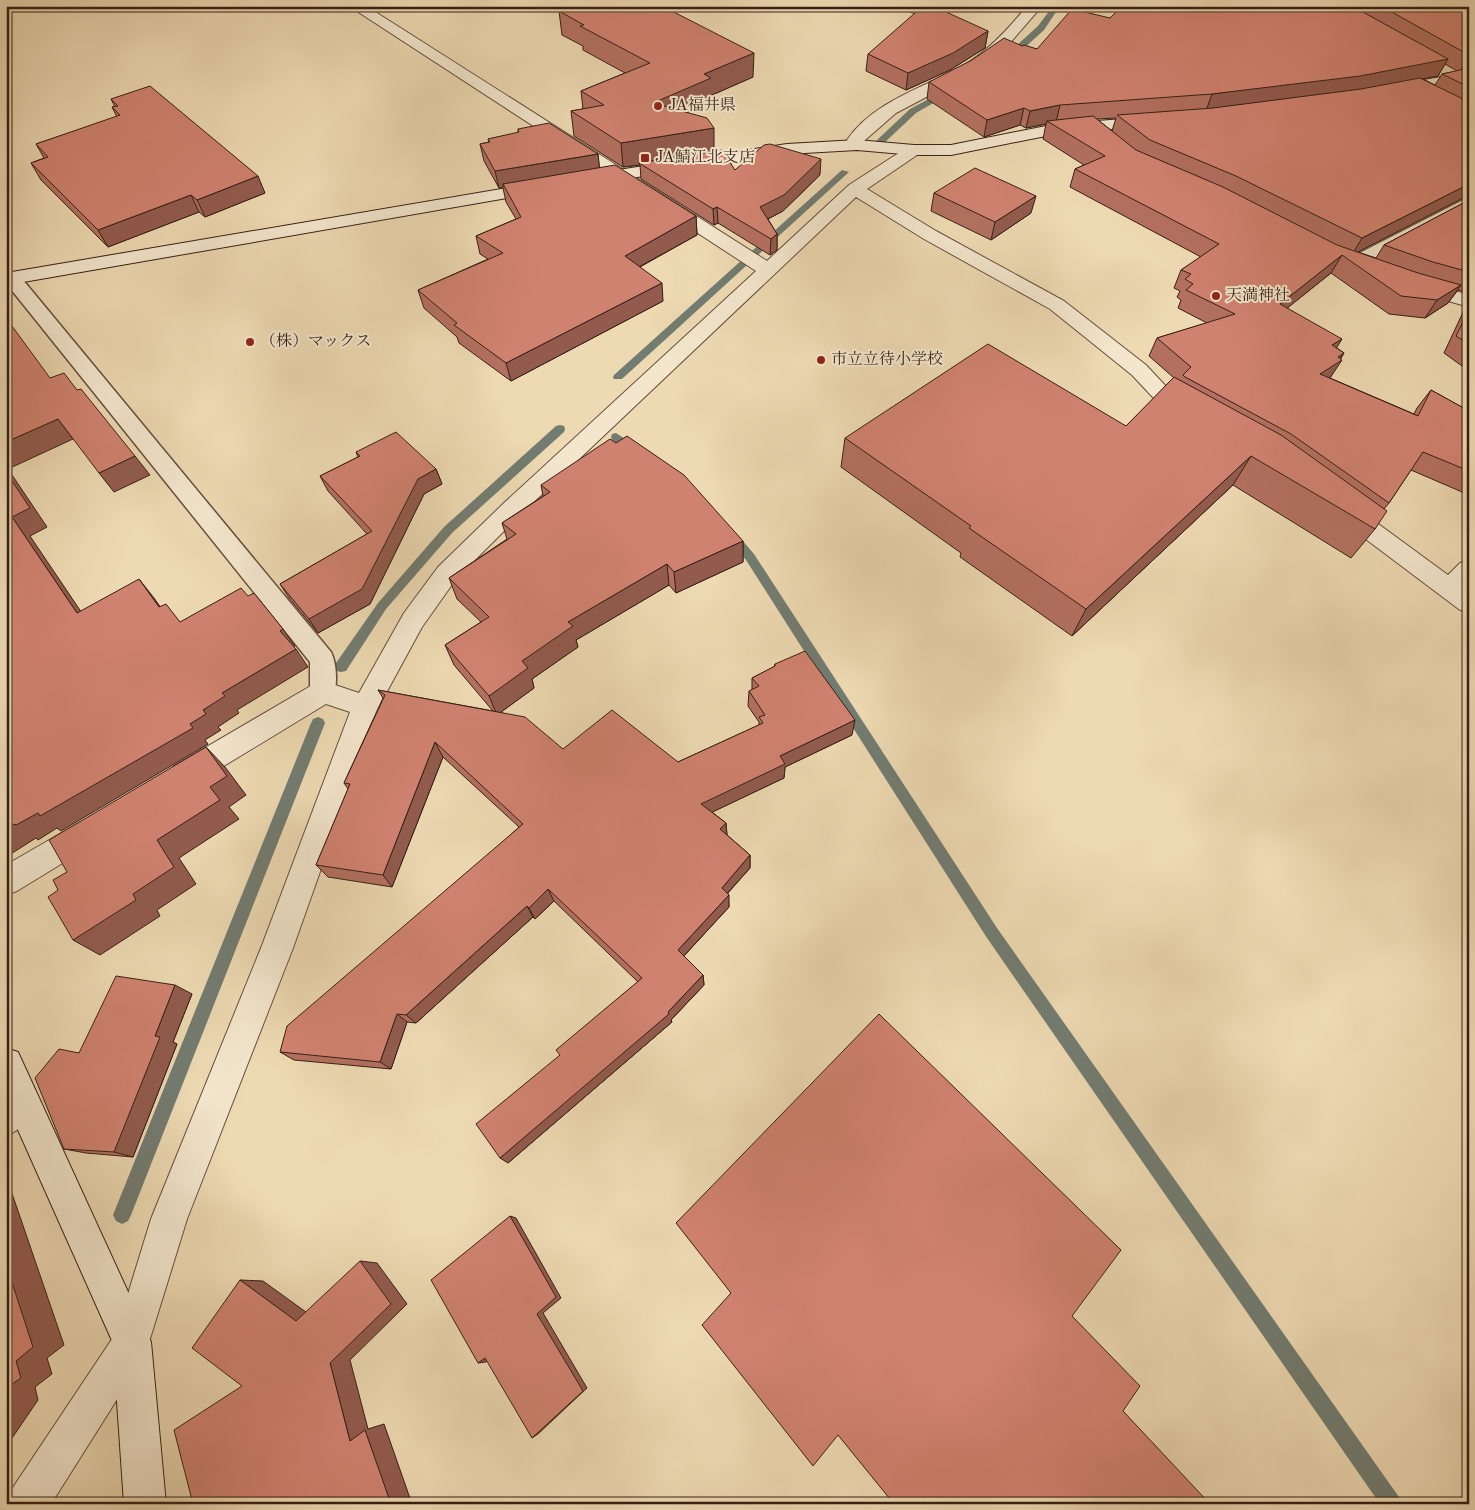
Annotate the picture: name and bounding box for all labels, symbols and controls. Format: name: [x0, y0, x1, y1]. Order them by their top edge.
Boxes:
place label: JA福井県: [668, 96, 736, 114]
marker: JA福井県: [652, 100, 664, 112]
place label: JA鯖江北支店: [655, 148, 755, 166]
marker: JA鯖江北支店: [639, 152, 651, 164]
place label: 天満神社: [1226, 286, 1290, 304]
marker: 天満神社: [1210, 290, 1222, 302]
place label: （株）マックス: [260, 332, 371, 350]
marker: （株）マックス: [244, 336, 256, 348]
place label: 市立立待小学校: [831, 350, 943, 368]
marker: 市立立待小学校: [815, 354, 827, 366]

